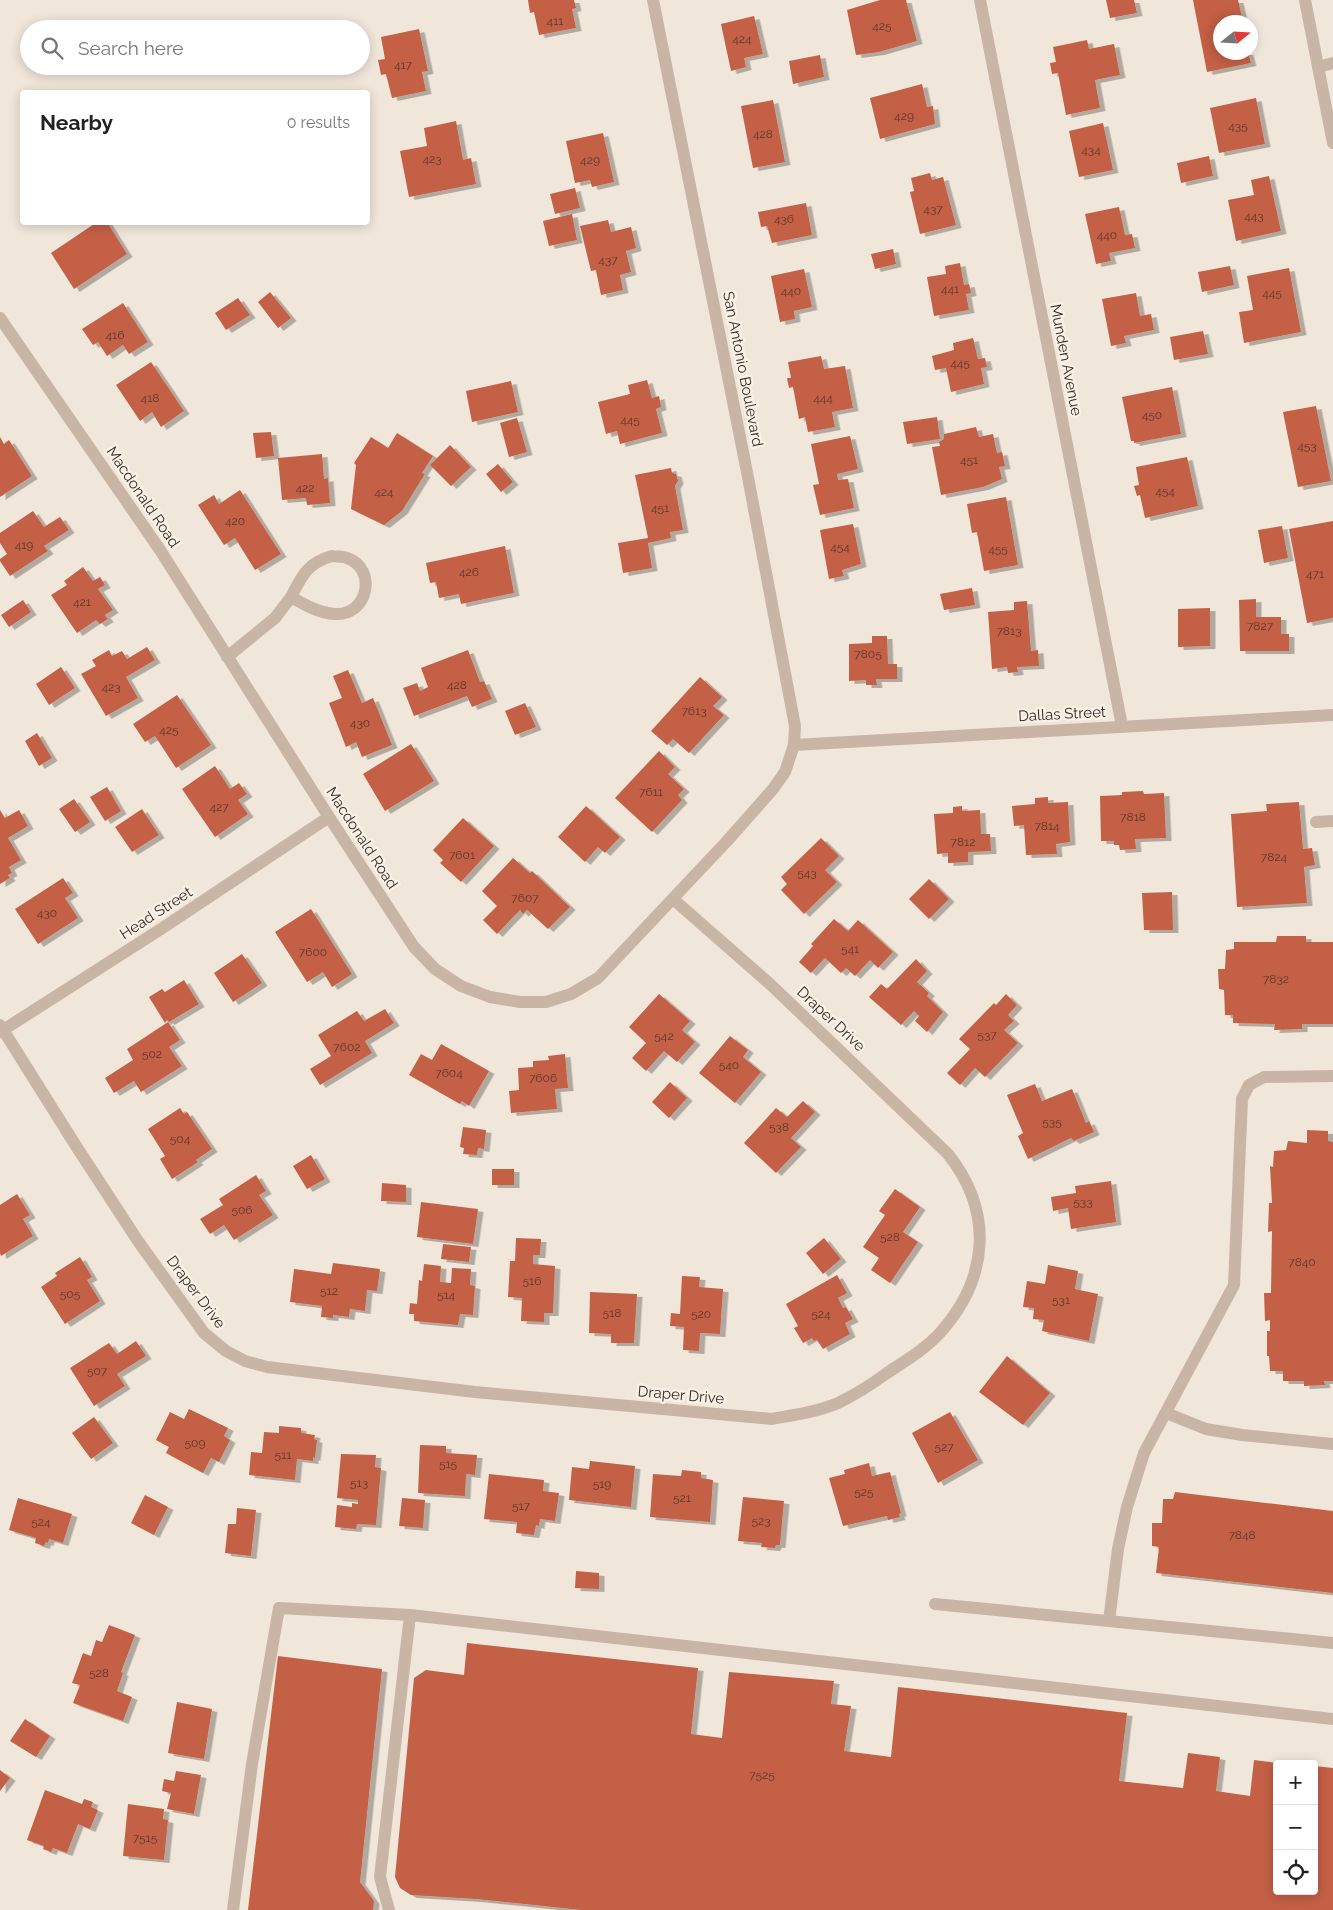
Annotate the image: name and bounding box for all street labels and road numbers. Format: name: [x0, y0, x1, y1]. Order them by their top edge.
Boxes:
street label: San Antonio Boulevard: [719, 290, 767, 448]
street label: Munden Avenue: [1046, 302, 1086, 418]
street label: Macdonald Road: [103, 443, 183, 551]
street label: Dallas Street: [1018, 703, 1106, 725]
street label: Macdonald Road: [322, 784, 402, 892]
street label: Head Street: [116, 883, 196, 943]
street label: Draper Drive: [793, 983, 869, 1055]
street label: Draper Drive: [163, 1252, 229, 1332]
street label: Draper Drive: [637, 1382, 725, 1408]

